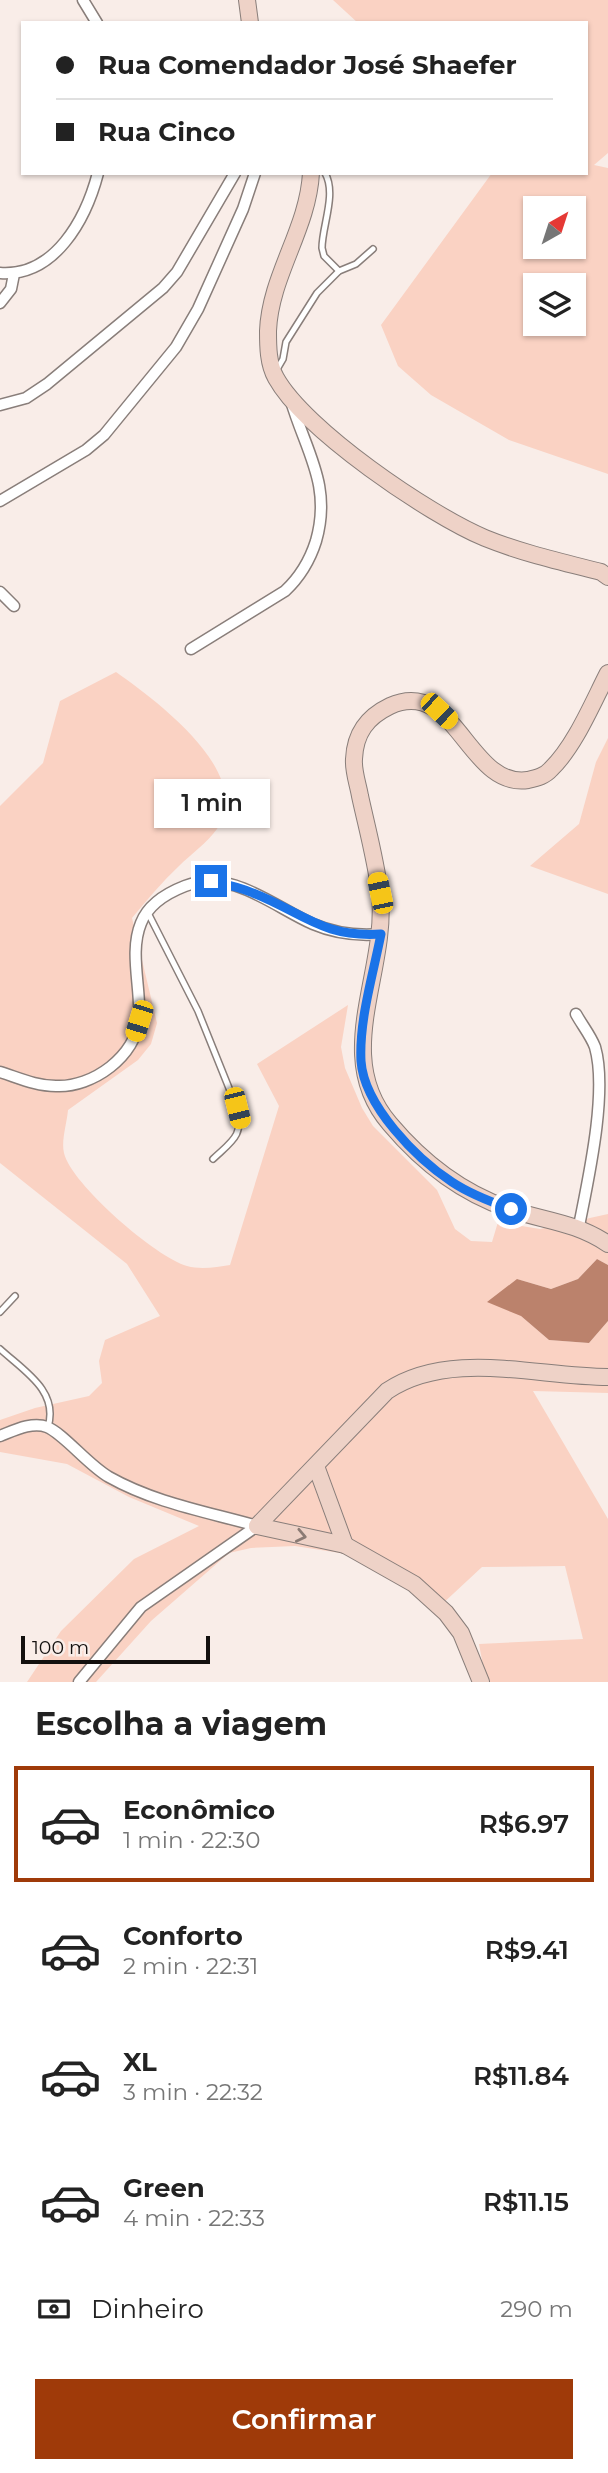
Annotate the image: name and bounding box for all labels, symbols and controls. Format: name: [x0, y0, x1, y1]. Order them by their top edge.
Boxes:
text: Rua Comendador José Shaefer: [98, 49, 517, 81]
text: Rua Cinco: [98, 116, 235, 148]
north arrow: [523, 196, 586, 259]
map controls: [523, 196, 586, 336]
button: layers: [523, 273, 586, 336]
car: [417, 689, 462, 733]
callout: 1 min: [153, 780, 269, 828]
text: 1 min: [181, 789, 243, 817]
route end: [195, 865, 227, 897]
car: [366, 870, 395, 916]
car: [123, 998, 156, 1044]
car: [222, 1085, 253, 1131]
route start: [495, 1193, 527, 1225]
one-way arrow: [295, 1527, 307, 1542]
scale bar: [21, 1633, 210, 1665]
text: 100 m: [32, 1636, 89, 1659]
text: Escolha a viagem: [35, 1704, 327, 1743]
icon: car: [39, 1793, 102, 1856]
text: Econômico: [123, 1794, 275, 1826]
text: R$6.97: [479, 1808, 569, 1840]
text: 1 min · 22:30: [123, 1826, 261, 1854]
icon: car: [39, 1919, 102, 1982]
text: Conforto: [123, 1920, 243, 1952]
text: R$9.41: [485, 1934, 569, 1966]
text: 2 min · 22:31: [123, 1952, 258, 1980]
icon: car: [39, 2045, 102, 2108]
text: XL: [123, 2046, 157, 2078]
text: R$11.84: [473, 2060, 569, 2092]
text: 3 min · 22:32: [123, 2078, 263, 2106]
icon: car: [39, 2171, 102, 2234]
text: Green: [123, 2172, 205, 2204]
text: R$11.15: [483, 2186, 569, 2218]
text: 4 min · 22:33: [123, 2204, 265, 2232]
icon: cash: [35, 2290, 73, 2328]
text: Dinheiro: [91, 2293, 204, 2325]
text: 290 m: [500, 2295, 573, 2323]
button: Confirmar: [35, 2379, 573, 2459]

